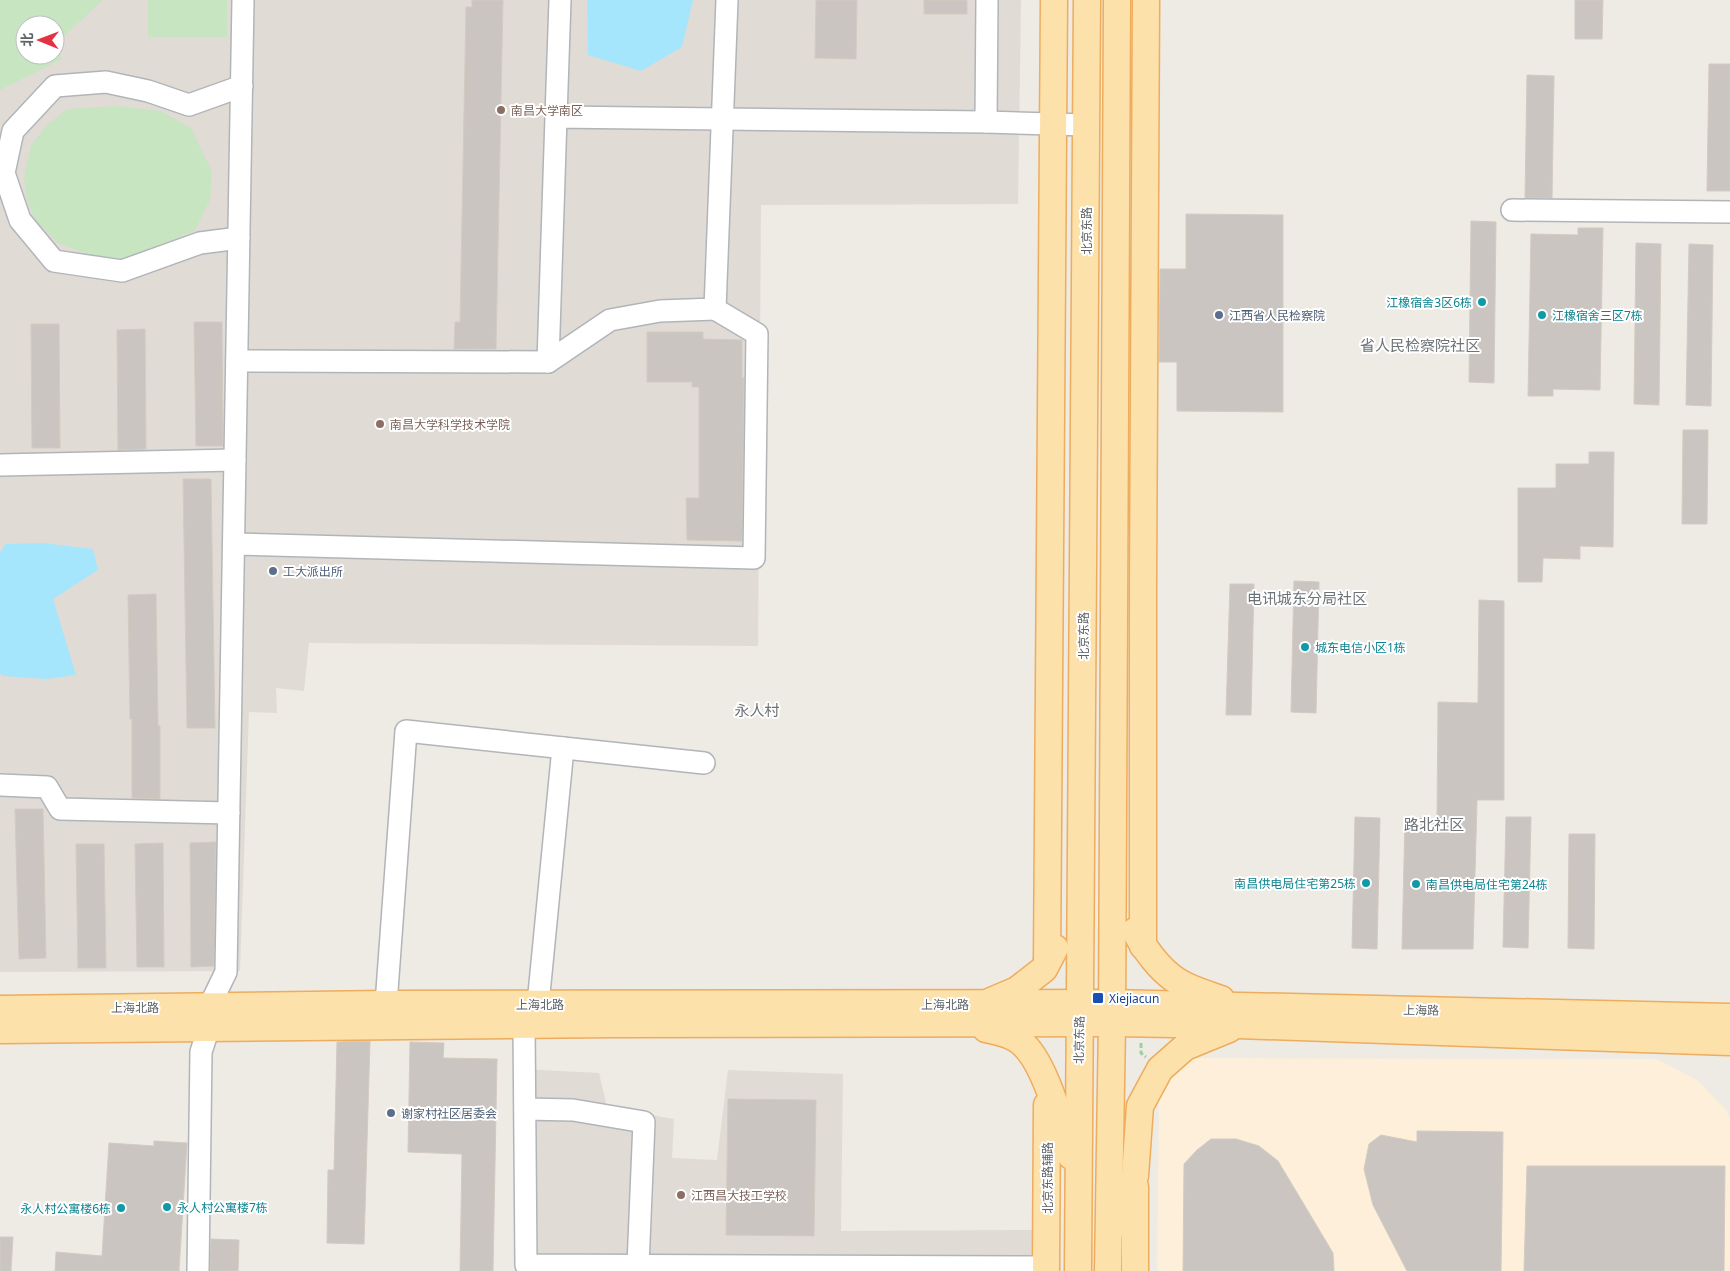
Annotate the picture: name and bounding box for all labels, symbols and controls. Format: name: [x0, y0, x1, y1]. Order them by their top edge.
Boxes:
north arrow: [15, 15, 65, 65]
text: 北: [17, 33, 36, 47]
place label: 南昌大学南区: [511, 102, 583, 119]
marker: 南昌大学南区: [495, 104, 507, 116]
street label: 北京东路: [1078, 207, 1095, 255]
place label: 江橡宿舍3区6栋: [1386, 294, 1472, 311]
marker: 江橡宿舍3区6栋: [1476, 296, 1488, 308]
place label: 江西省人民检察院: [1229, 307, 1325, 324]
place label: 江橡宿舍三区7栋: [1552, 307, 1643, 324]
marker: 江西省人民检察院: [1213, 309, 1225, 321]
marker: 江橡宿舍三区7栋: [1536, 309, 1548, 321]
district label: 省人民检察院社区: [1360, 335, 1480, 355]
place label: 南昌大学科学技术学院: [390, 416, 510, 433]
marker: 南昌大学科学技术学院: [374, 418, 386, 430]
place label: 工大派出所: [283, 563, 343, 580]
marker: 工大派出所: [267, 565, 279, 577]
district label: 电讯城东分局社区: [1247, 588, 1367, 608]
street label: 北京东路: [1075, 612, 1092, 660]
place label: 城东电信小区1栋: [1315, 639, 1406, 656]
marker: 城东电信小区1栋: [1299, 641, 1311, 653]
district label: 永人村: [734, 700, 780, 720]
district label: 路北社区: [1404, 814, 1464, 834]
place label: 南昌供电局住宅第25栋: [1234, 875, 1356, 892]
place label: 南昌供电局住宅第24栋: [1426, 876, 1548, 893]
marker: 南昌供电局住宅第25栋: [1360, 877, 1372, 889]
marker: 南昌供电局住宅第24栋: [1410, 878, 1422, 890]
place label: Xiejiacun: [1109, 990, 1159, 1007]
marker: Xiejiacun: [1091, 991, 1105, 1005]
street label: 上海北路: [516, 996, 564, 1013]
street label: 上海北路: [921, 996, 969, 1013]
street label: 上海北路: [111, 999, 159, 1016]
street label: 上海路: [1403, 1001, 1439, 1019]
street label: 北京东路: [1070, 1016, 1088, 1064]
place label: 谢家村社区居委会: [401, 1105, 497, 1122]
marker: 谢家村社区居委会: [385, 1107, 397, 1119]
street label: 北京东路辅路: [1039, 1142, 1056, 1214]
place label: 江西昌大技工学校: [691, 1187, 787, 1204]
marker: 江西昌大技工学校: [675, 1189, 687, 1201]
place label: 永人村公寓楼7栋: [177, 1199, 268, 1216]
place label: 永人村公寓楼6栋: [20, 1200, 111, 1217]
marker: 永人村公寓楼7栋: [161, 1201, 173, 1213]
marker: 永人村公寓楼6栋: [115, 1202, 127, 1214]

